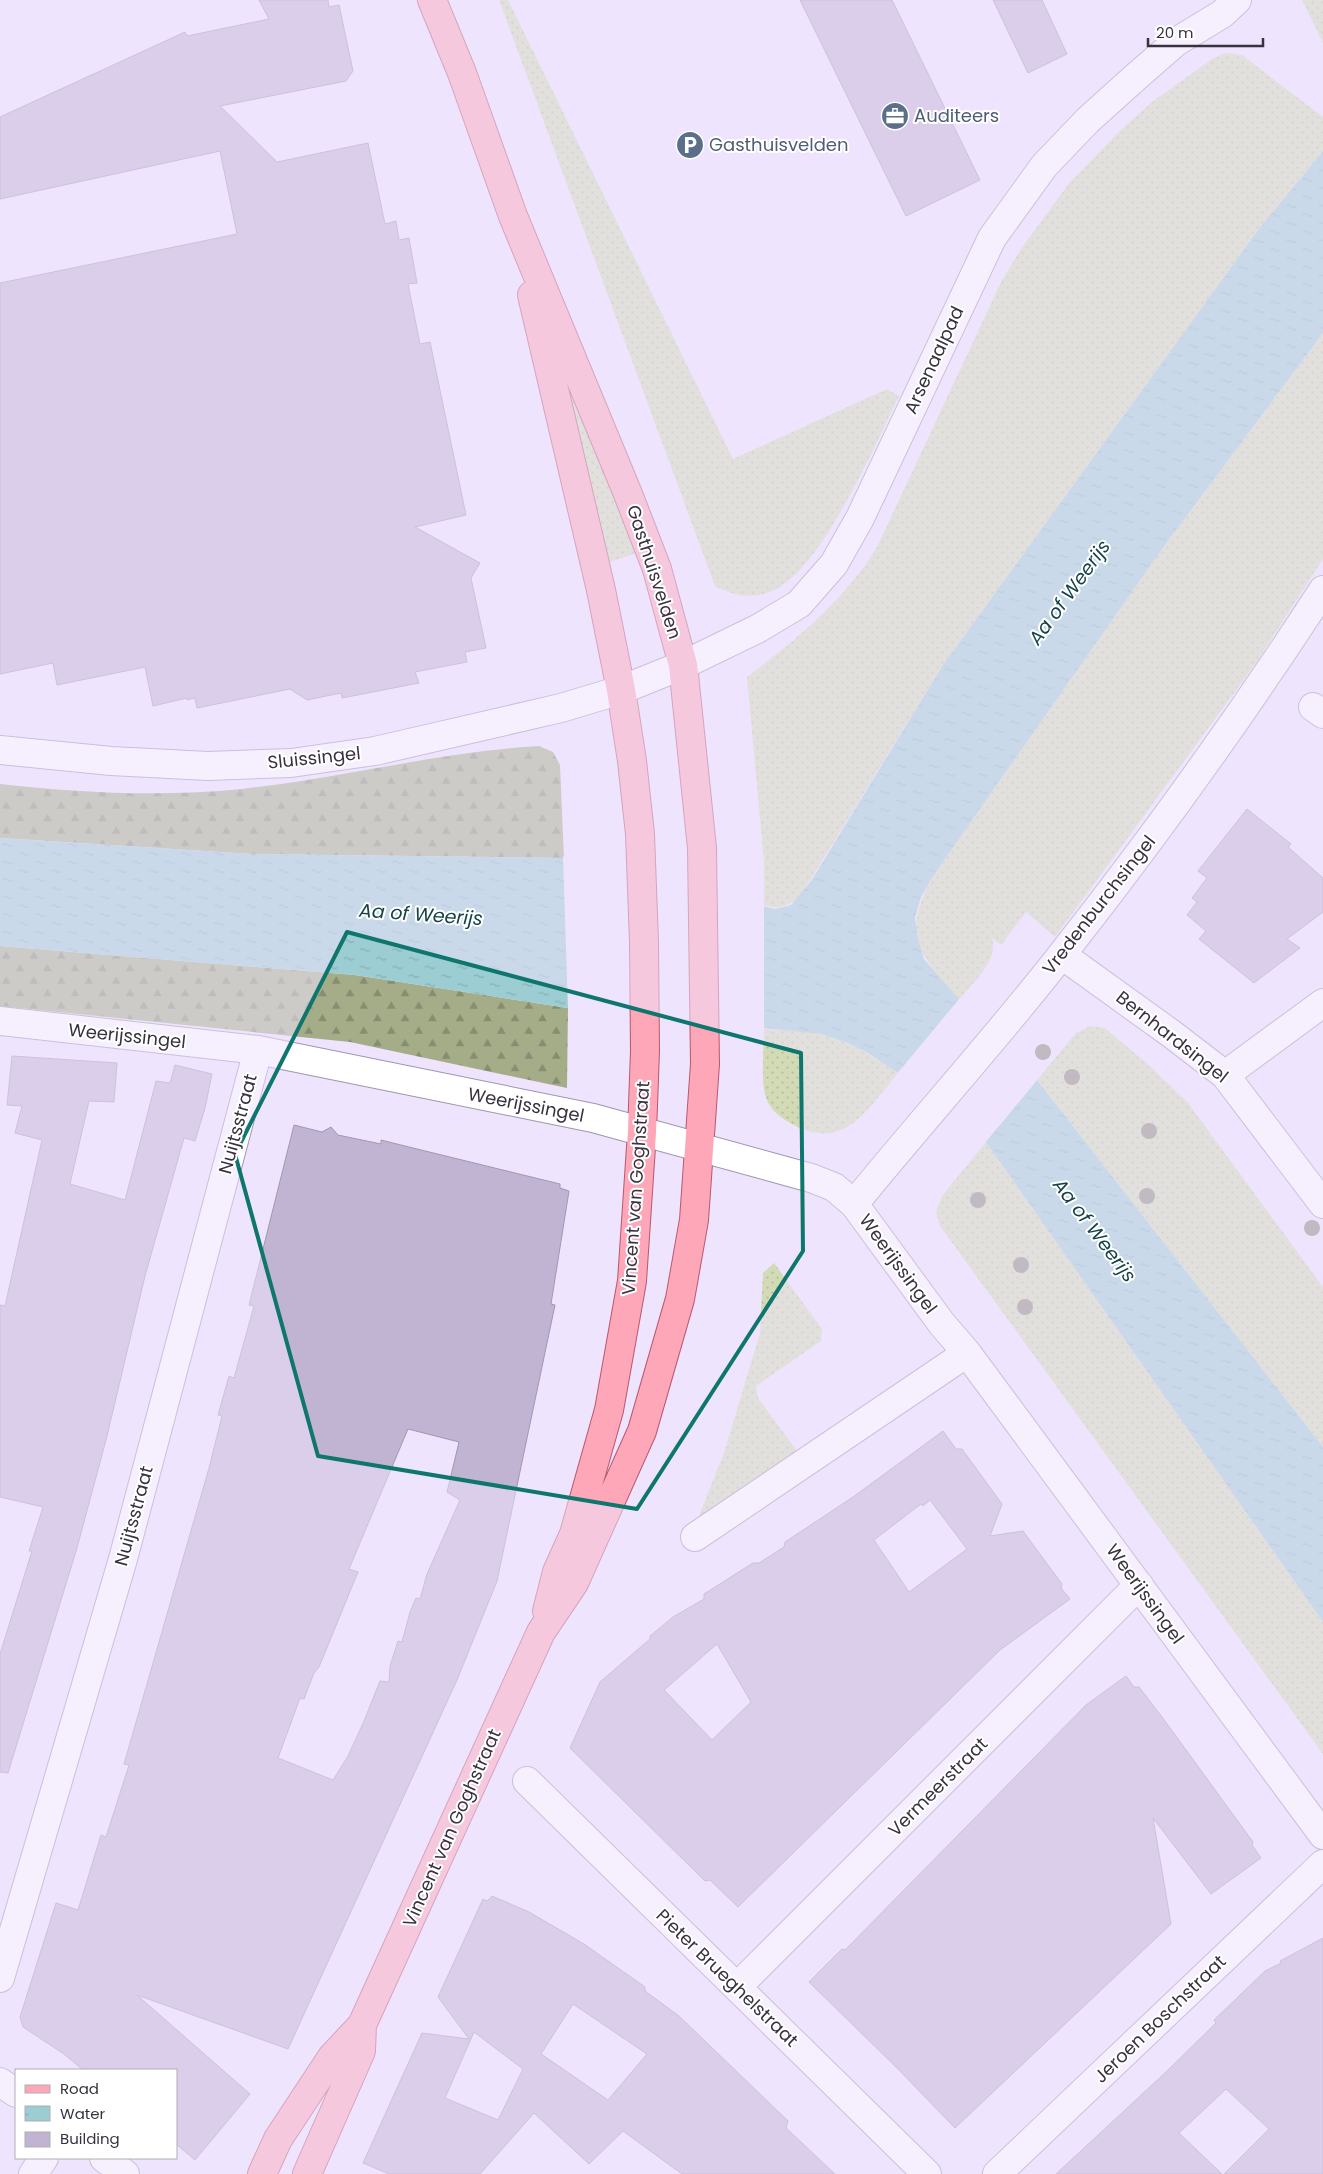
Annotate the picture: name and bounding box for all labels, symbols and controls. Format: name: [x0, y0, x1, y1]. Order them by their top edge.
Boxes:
scale bar: [1148, 15, 1263, 47]
text: 20 m: [1156, 22, 1194, 43]
office icon: Auditeers: [880, 101, 910, 131]
place label: Auditeers: [914, 103, 999, 128]
parking icon: Gasthuisvelden: [675, 130, 705, 160]
place label: Gasthuisvelden: [709, 132, 849, 157]
street label: Arsenaalpad: [898, 302, 969, 418]
street label: Gasthuisvelden: [621, 502, 688, 642]
water label: Aa of Weerijs: [1021, 534, 1117, 651]
street label: Sluissingel: [266, 740, 362, 775]
street label: Vredenburchsingel: [1036, 830, 1161, 980]
water label: Aa of Weerijs: [357, 897, 484, 932]
street label: Bernhardsingel: [1111, 985, 1234, 1088]
street label: Weerijssingel: [67, 1017, 187, 1054]
street label: Nuijtsstraat: [212, 1071, 263, 1177]
street label: Vincent van Goghstraat: [616, 1080, 655, 1296]
street label: Weerijssingel: [466, 1081, 586, 1128]
water label: Aa of Weerijs: [1046, 1172, 1143, 1288]
street label: Weerijssingel: [854, 1209, 943, 1319]
street label: Nuijtsstraat: [108, 1463, 159, 1569]
street label: Weerijssingel: [1101, 1539, 1190, 1649]
street label: Vincent van Goghstraat: [397, 1725, 507, 1931]
street label: Vermeerstraat: [882, 1731, 993, 1842]
street label: Pieter Brueghelstraat: [651, 1903, 804, 2052]
street label: Jeroen Boschstraat: [1088, 1949, 1231, 2088]
legend: [15, 2069, 178, 2159]
text: Road: [60, 2078, 99, 2099]
text: Water: [60, 2103, 106, 2124]
text: Building: [60, 2128, 120, 2149]

